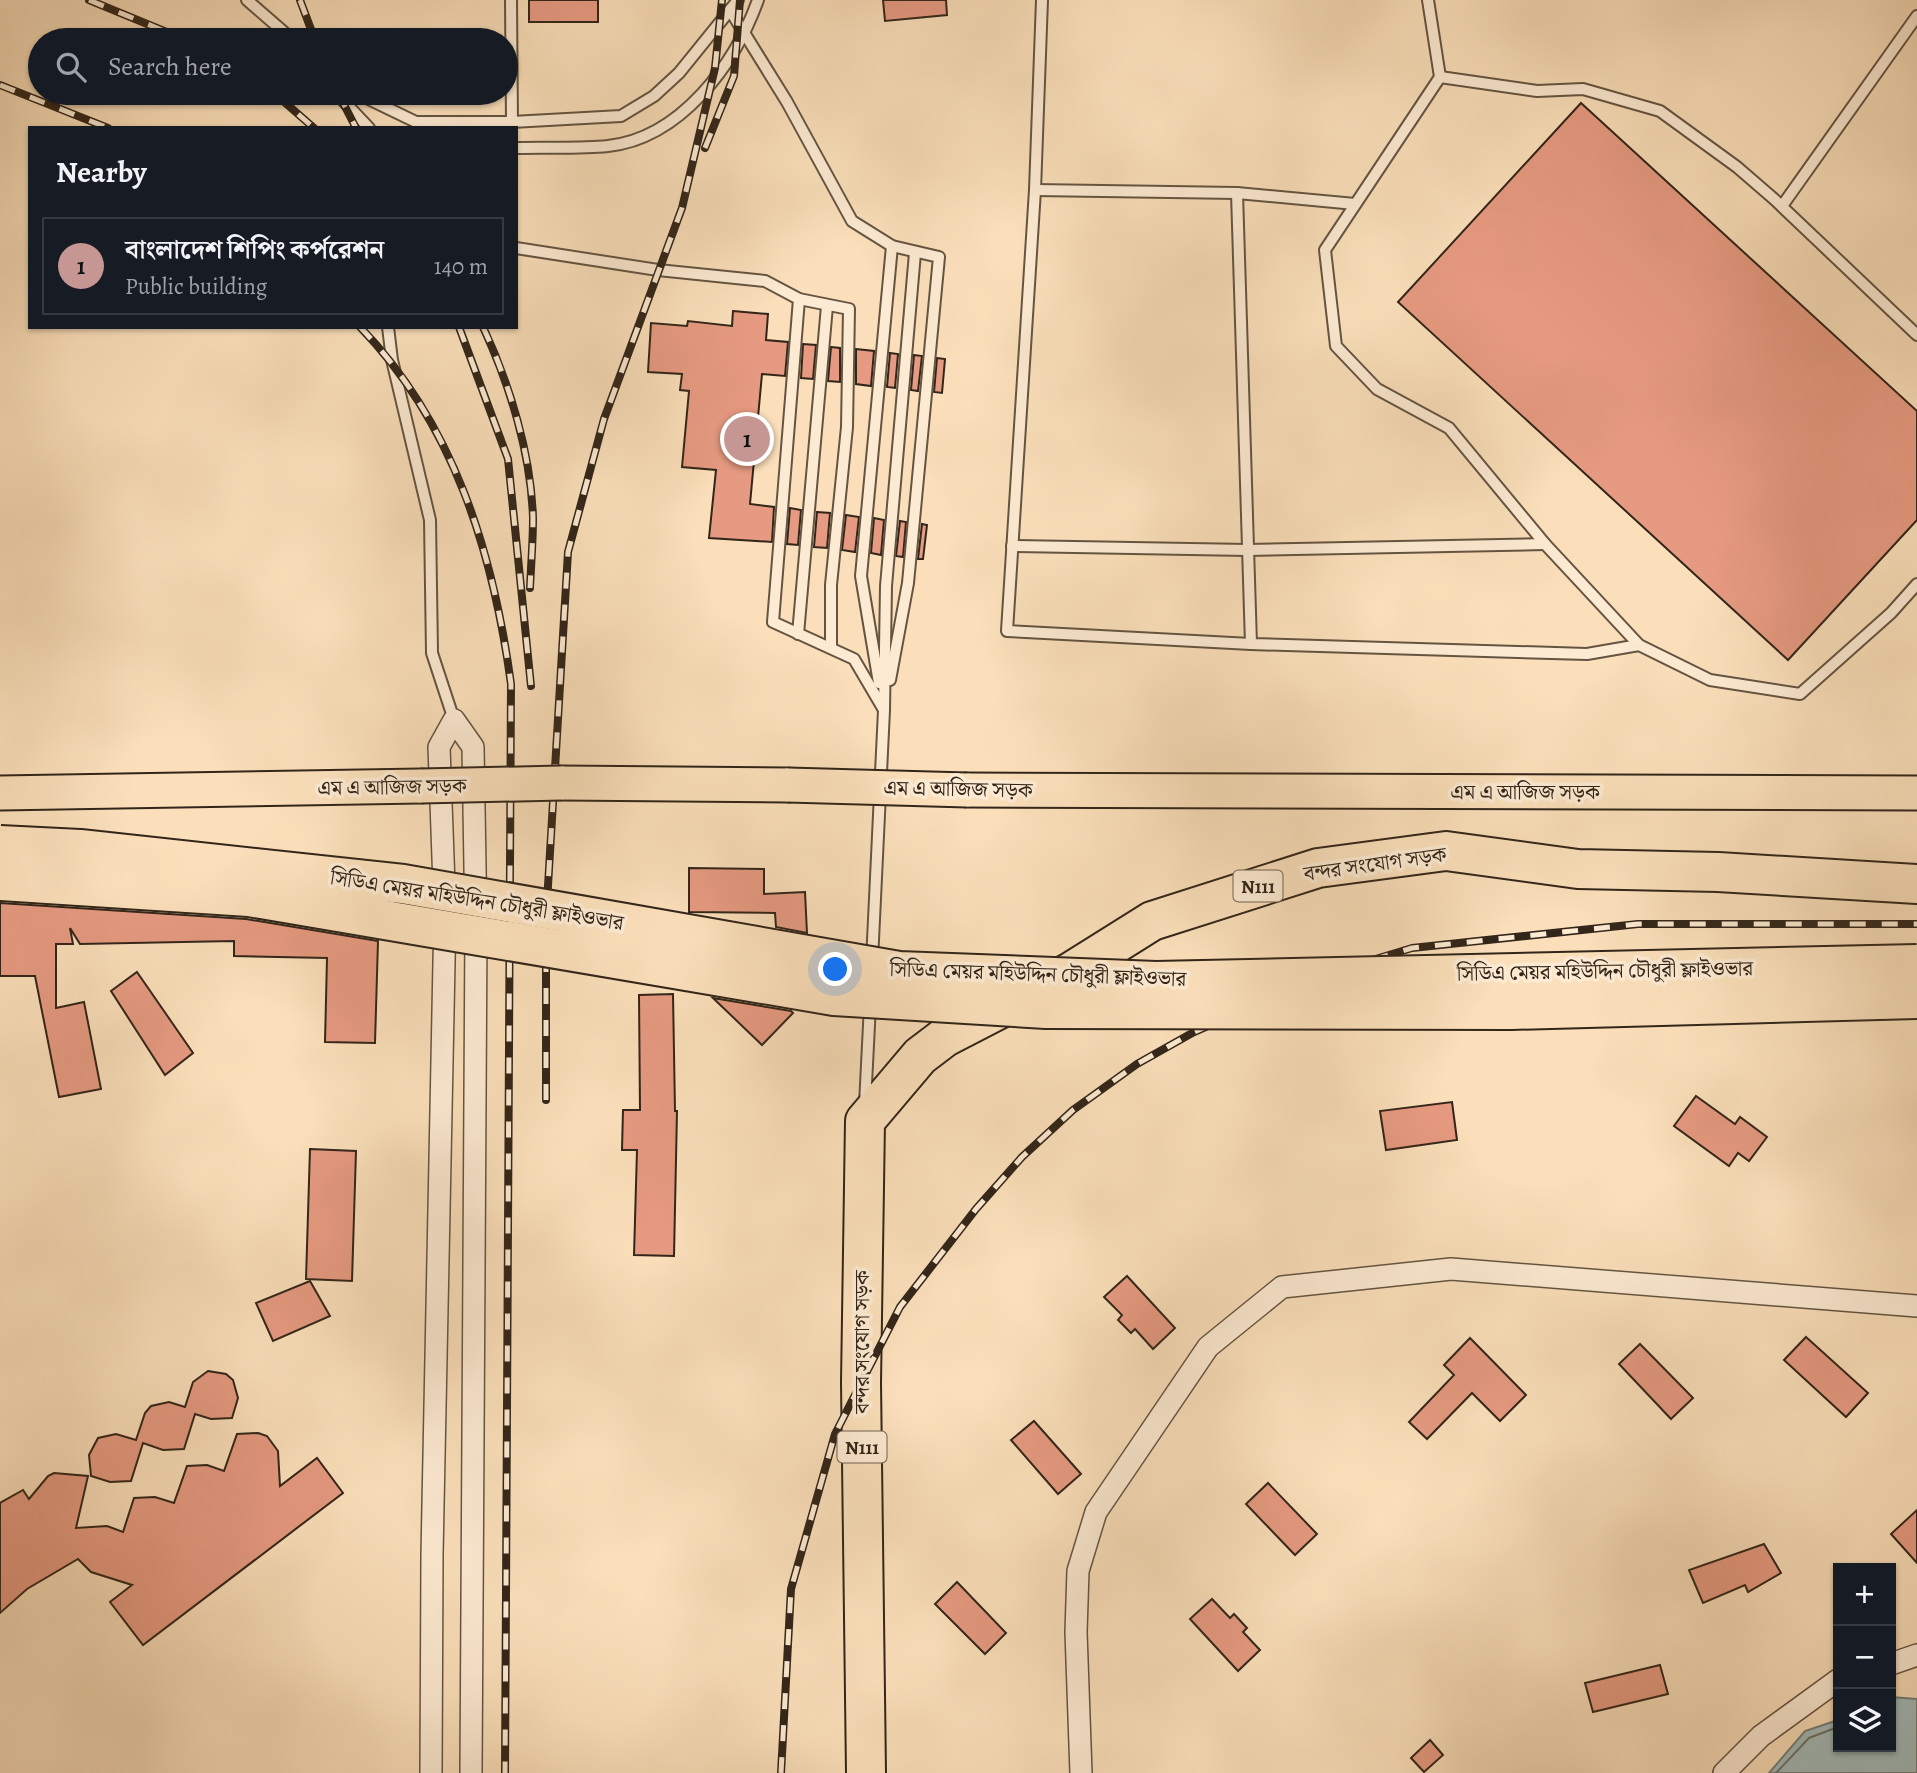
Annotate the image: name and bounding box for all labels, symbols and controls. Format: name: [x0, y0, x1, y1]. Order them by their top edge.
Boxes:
search box: [28, 28, 518, 105]
icon: search: [52, 48, 90, 86]
text: Search here: [108, 49, 232, 84]
text: Nearby: [56, 152, 147, 192]
text: বাংলাদেশ শিপিং কর্পরেশন: [125, 232, 384, 267]
text: 1: [77, 251, 85, 282]
text: 140 m: [434, 251, 488, 282]
text: Public building: [125, 271, 267, 302]
pin: 1: [724, 413, 770, 465]
street label: এম এ আজিজ সড়ক: [317, 772, 468, 802]
street label: এম এ আজিজ সড়ক: [883, 774, 1034, 804]
street label: এম এ আজিজ সড়ক: [1450, 778, 1601, 806]
street label: বন্দর সংযোগ সড়ক: [1301, 840, 1449, 888]
street label: সিডিএ মেয়র মহিউদ্দিন চৌধুরী ফ্লাইওভার: [327, 863, 627, 937]
road number: N111: [1234, 870, 1282, 902]
your location: [818, 952, 852, 986]
street label: সিডিএ মেয়র মহিউদ্দিন চৌধুরী ফ্লাইওভার: [1456, 954, 1755, 988]
street label: সিডিএ মেয়র মহিউদ্দিন চৌধুরী ফ্লাইওভার: [888, 955, 1188, 993]
street label: বন্দর সংযোগ সড়ক: [848, 1269, 876, 1415]
road number: N111: [838, 1432, 886, 1462]
map controls: [1833, 1563, 1896, 1752]
button: +: [1833, 1563, 1896, 1626]
button: −: [1833, 1626, 1896, 1689]
button: layers: [1833, 1689, 1896, 1752]

